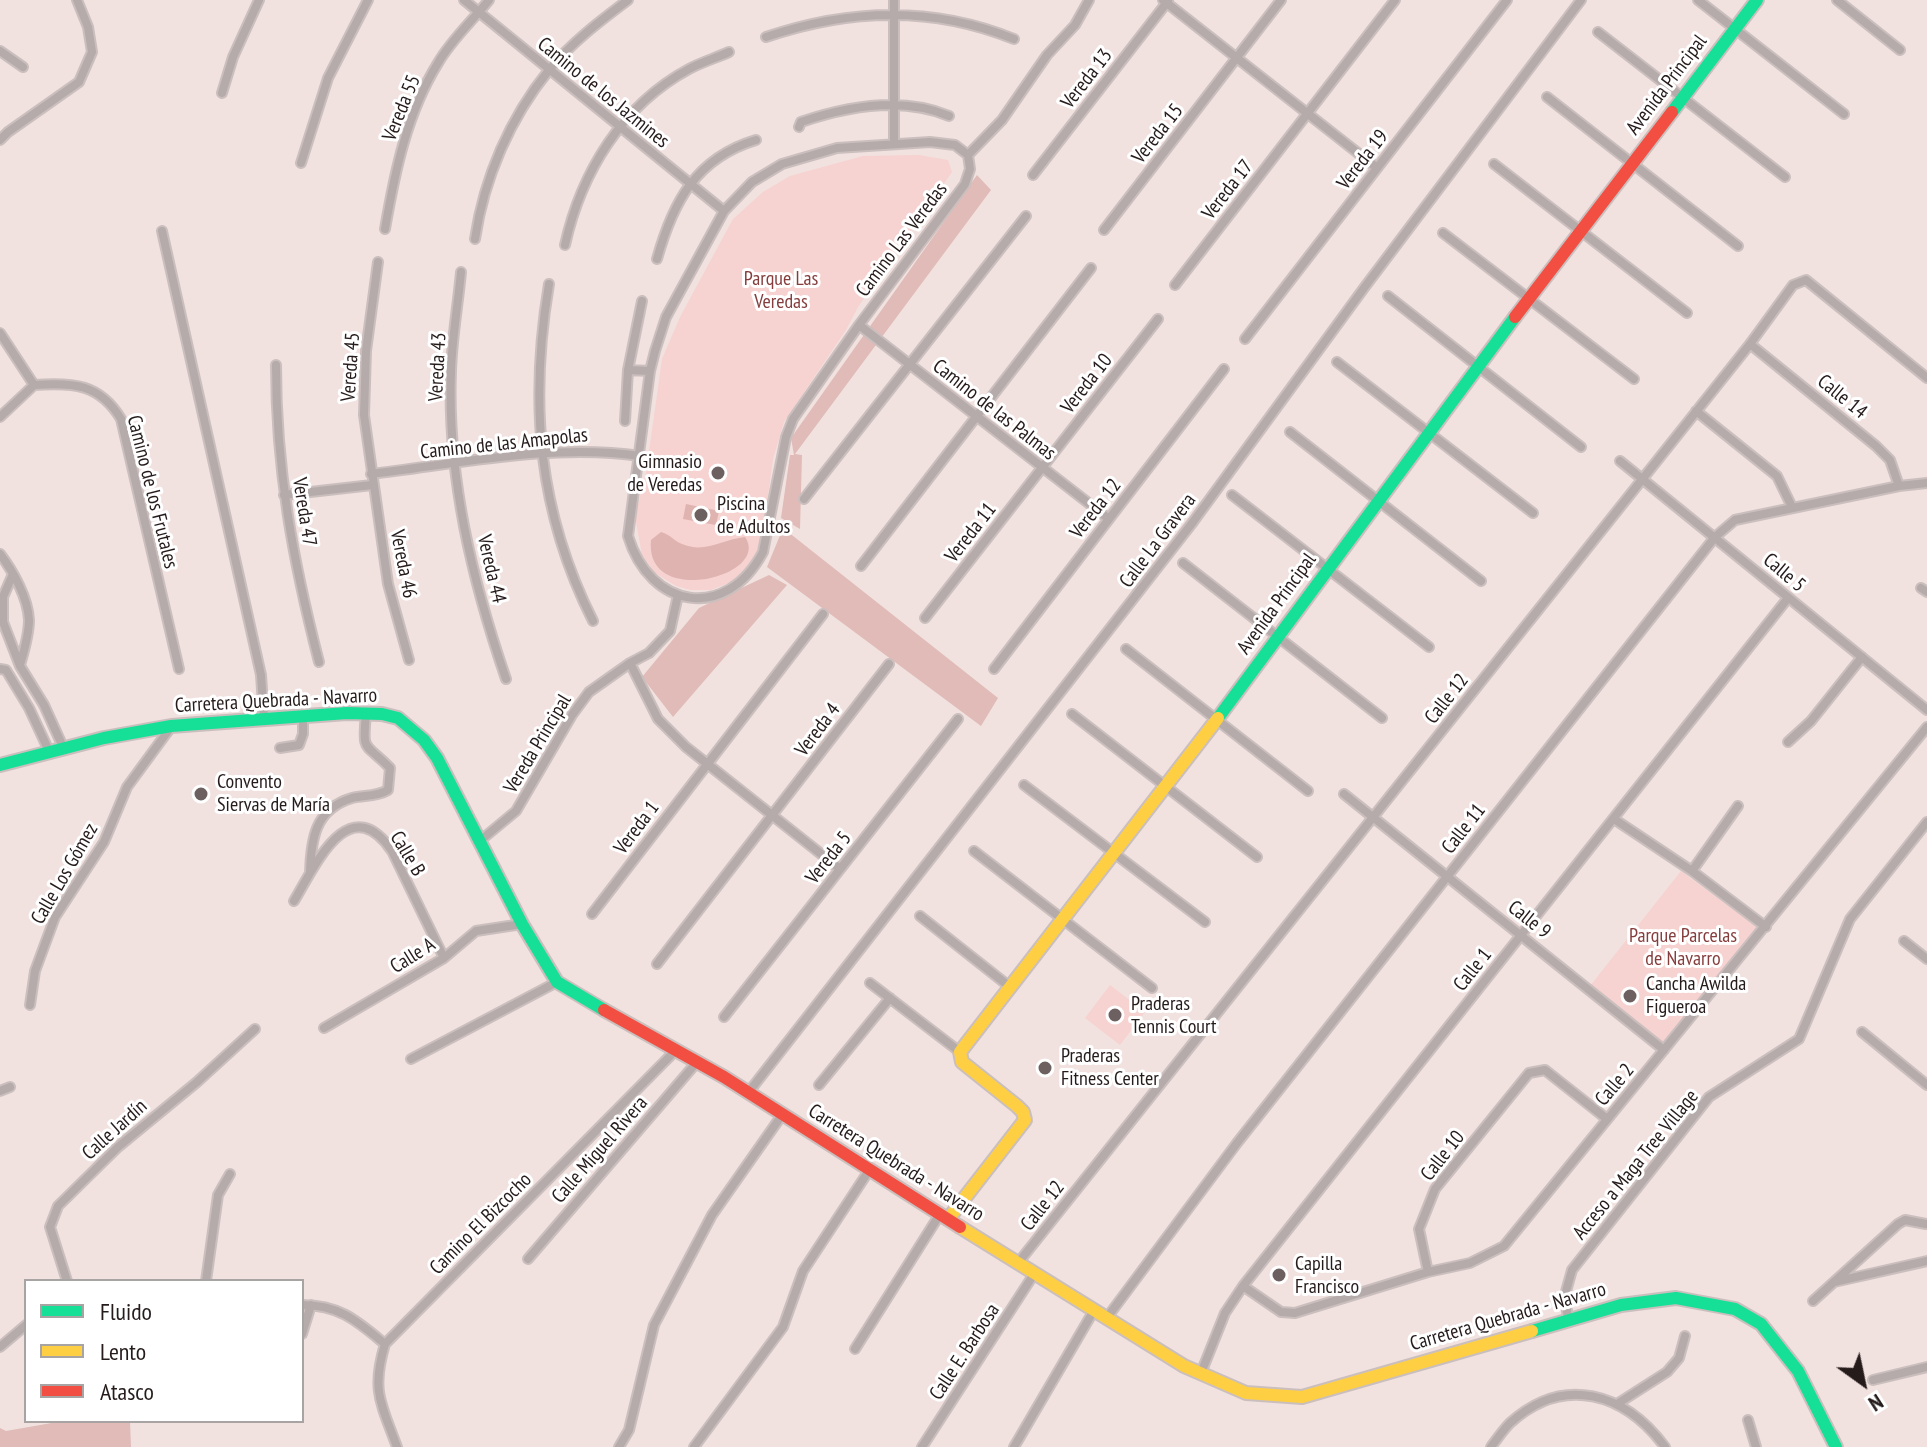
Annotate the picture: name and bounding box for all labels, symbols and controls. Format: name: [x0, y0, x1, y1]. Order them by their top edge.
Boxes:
street label: Avenida Principal: [1622, 30, 1712, 140]
street label: Camino de los Jazmines: [532, 33, 674, 153]
street label: Vereda 13: [1056, 44, 1118, 114]
street label: Vereda 55: [378, 71, 426, 145]
street label: Vereda 15: [1127, 99, 1189, 169]
street label: Vereda 19: [1332, 125, 1394, 195]
street label: Vereda 17: [1197, 155, 1259, 225]
street label: Camino Las Veredas: [851, 178, 953, 302]
park label: Parque Las Veredas: [744, 267, 818, 314]
street label: Vereda 45: [337, 332, 365, 402]
street label: Vereda 43: [424, 332, 452, 402]
street label: Vereda 10: [1056, 349, 1118, 419]
street label: Camino de las Palmas: [928, 354, 1060, 466]
street label: Calle 14: [1812, 370, 1872, 424]
street label: Camino de los Frutales: [121, 413, 183, 571]
street label: Camino de las Amapolas: [419, 423, 589, 465]
place label: Gimnasio de Veredas: [627, 450, 702, 497]
marker: Gimnasio de Veredas: [709, 464, 727, 482]
street label: Vereda 12: [1065, 474, 1127, 544]
street label: Vereda 47: [287, 476, 321, 548]
street label: Calle La Gravera: [1115, 489, 1201, 593]
place label: Piscina de Adultos: [717, 492, 790, 539]
street label: Vereda 11: [940, 498, 1002, 568]
marker: Piscina de Adultos: [692, 506, 710, 524]
street label: Vereda 46: [385, 528, 421, 600]
street label: Vereda 44: [472, 533, 510, 605]
street label: Calle 5: [1758, 548, 1810, 598]
street label: Avenida Principal: [1232, 549, 1322, 659]
street label: Calle 12: [1420, 669, 1474, 729]
street label: Carretera Quebrada - Navarro: [174, 684, 378, 718]
street label: Vereda Principal: [499, 690, 577, 798]
street label: Vereda 4: [790, 699, 846, 761]
place label: Convento Siervas de María: [217, 770, 330, 817]
marker: Convento Siervas de María: [192, 785, 210, 803]
street label: Vereda 1: [609, 797, 665, 859]
street label: Calle 11: [1437, 799, 1491, 859]
street label: Calle Los Gómez: [26, 819, 104, 929]
street label: Calle B: [384, 827, 430, 881]
street label: Vereda 5: [801, 827, 857, 889]
street label: Calle 9: [1503, 896, 1555, 944]
park label: Parque Parcelas de Navarro: [1629, 924, 1737, 971]
street label: Calle A: [386, 933, 440, 979]
street label: Calle 1: [1449, 944, 1497, 996]
place label: Cancha Awilda Figueroa: [1646, 972, 1746, 1019]
marker: Cancha Awilda Figueroa: [1621, 987, 1639, 1005]
place label: Praderas Tennis Court: [1131, 992, 1216, 1039]
marker: Praderas Tennis Court: [1106, 1006, 1124, 1024]
place label: Praderas Fitness Center: [1061, 1044, 1159, 1091]
marker: Praderas Fitness Center: [1036, 1059, 1054, 1077]
street label: Calle 2: [1590, 1059, 1640, 1111]
street label: Acceso a Maga Tree Village: [1568, 1085, 1704, 1245]
street label: Calle Miguel Rivera: [547, 1092, 653, 1208]
street label: Calle Jardín: [78, 1095, 152, 1165]
street label: Carretera Quebrada - Navarro: [804, 1099, 988, 1227]
street label: Calle 10: [1416, 1126, 1470, 1186]
street label: Camino El Bizcocho: [425, 1168, 537, 1280]
street label: Calle 12: [1016, 1176, 1070, 1236]
place label: Capilla Francisco: [1295, 1252, 1359, 1299]
marker: Capilla Francisco: [1270, 1266, 1288, 1284]
street label: Carretera Quebrada - Navarro: [1407, 1278, 1609, 1356]
legend: [24, 1279, 304, 1423]
text: Fluido: [100, 1296, 152, 1327]
street label: Calle E. Barbosa: [925, 1299, 1005, 1405]
text: Lento: [100, 1336, 146, 1367]
north arrow: [1823, 1343, 1903, 1423]
text: Atasco: [100, 1376, 154, 1407]
text: N: [1863, 1388, 1889, 1418]

